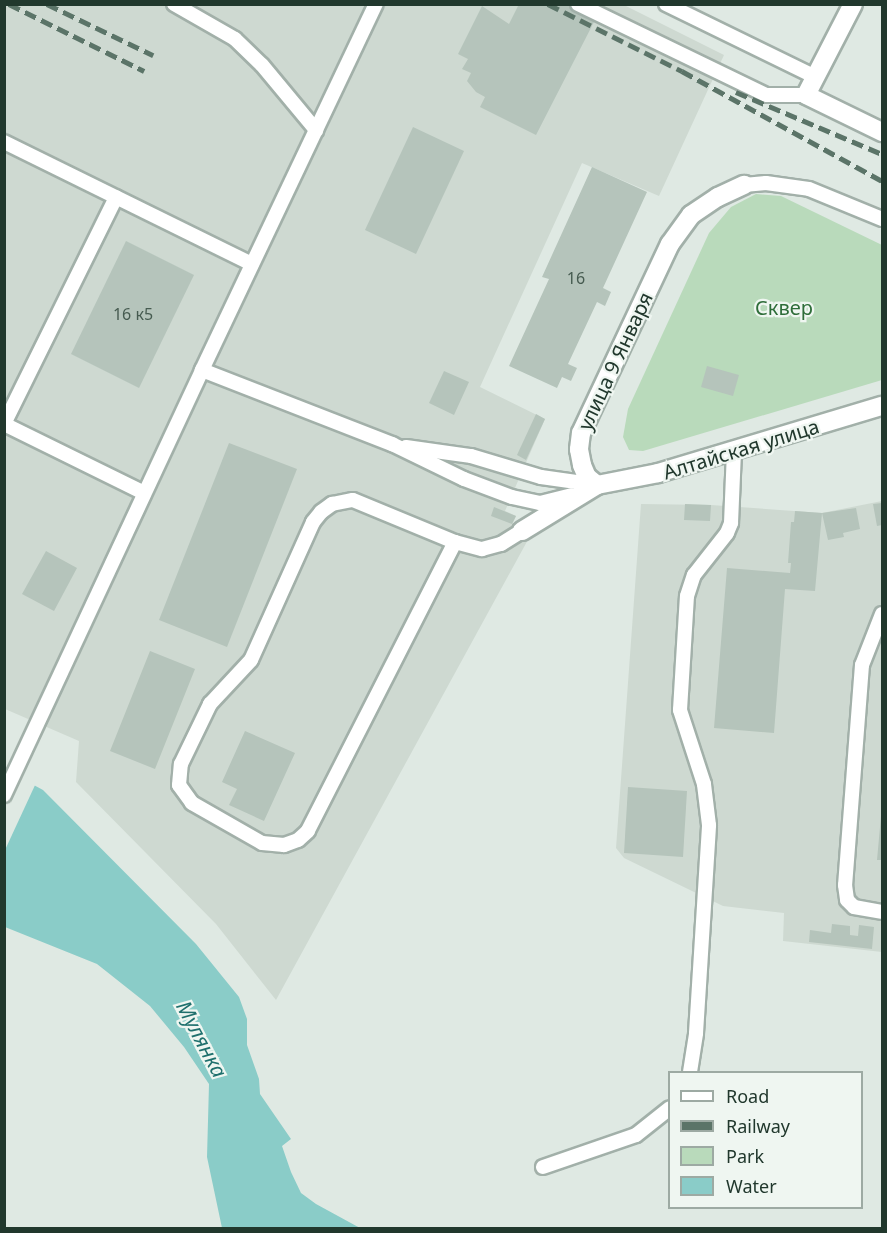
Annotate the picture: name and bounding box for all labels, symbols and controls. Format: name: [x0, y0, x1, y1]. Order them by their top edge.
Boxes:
house number: 16: [567, 268, 585, 288]
street label: улица 9 Января: [573, 288, 657, 434]
park label: Сквер: [755, 295, 813, 319]
house number: 16 к5: [113, 304, 153, 324]
street label: Алтайская улица: [660, 414, 822, 484]
water label: Мулянка: [171, 996, 233, 1082]
legend: [668, 1071, 863, 1209]
text: Road: [726, 1084, 769, 1108]
text: Railway: [726, 1114, 790, 1138]
text: Park: [726, 1144, 764, 1168]
text: Water: [726, 1174, 777, 1198]

